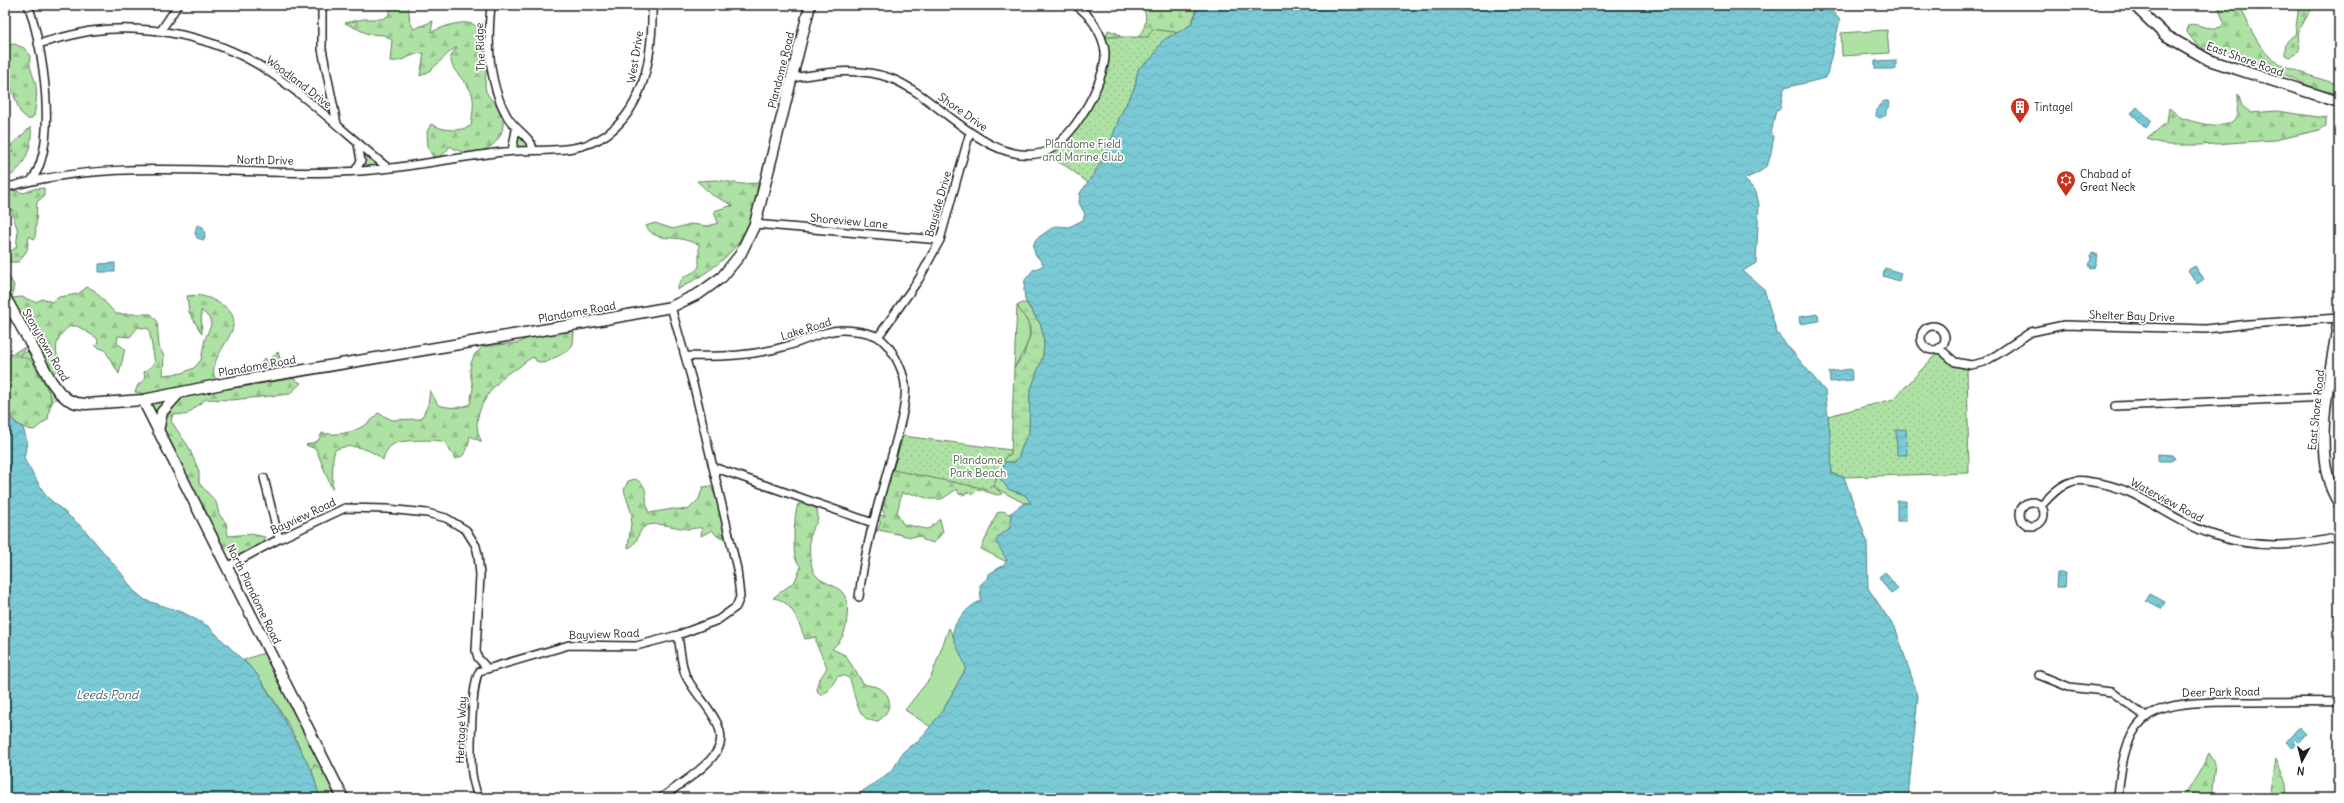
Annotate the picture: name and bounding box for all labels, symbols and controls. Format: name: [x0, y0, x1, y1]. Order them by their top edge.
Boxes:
street label: The Ridge: [472, 22, 488, 72]
street label: West Drive: [624, 30, 646, 84]
street label: Plandome Road: [765, 30, 797, 110]
street label: East Shore Road: [2205, 39, 2286, 80]
street label: Woodland Drive: [263, 53, 335, 111]
street label: Shore Drive: [935, 90, 991, 134]
building icon: Tintagel: [2009, 96, 2031, 124]
place label: Tintagel: [2034, 100, 2073, 114]
park label: Plandome Field and Marine Club: [1043, 137, 1123, 164]
street label: North Drive: [236, 153, 294, 167]
place label: Chabad of Great Neck: [2080, 167, 2136, 194]
street label: Bayside Drive: [922, 169, 954, 239]
synagogue icon: Chabad of Great Neck: [2055, 169, 2077, 197]
street label: Shoreview Lane: [809, 211, 889, 231]
street label: Plandome Road: [537, 298, 617, 326]
street label: Stonytown Road: [20, 306, 73, 384]
street label: Shelter Bay Drive: [2089, 308, 2175, 324]
street label: Lake Road: [779, 315, 833, 343]
street label: Plandome Road: [217, 352, 297, 380]
street label: East Shore Road: [2305, 368, 2327, 451]
park label: Plandome Park Beach: [950, 453, 1006, 480]
street label: Waterview Road: [2128, 475, 2206, 525]
street label: Bayview Road: [268, 495, 338, 537]
street label: North Plandome Road: [224, 542, 284, 647]
street label: Bayview Road: [569, 626, 640, 642]
street label: Deer Park Road: [2182, 684, 2261, 700]
water label: Leeds Pond: [76, 687, 140, 702]
street label: Heritage Way: [453, 696, 469, 764]
north arrow: [2282, 741, 2322, 781]
text: N: [2296, 764, 2305, 778]

